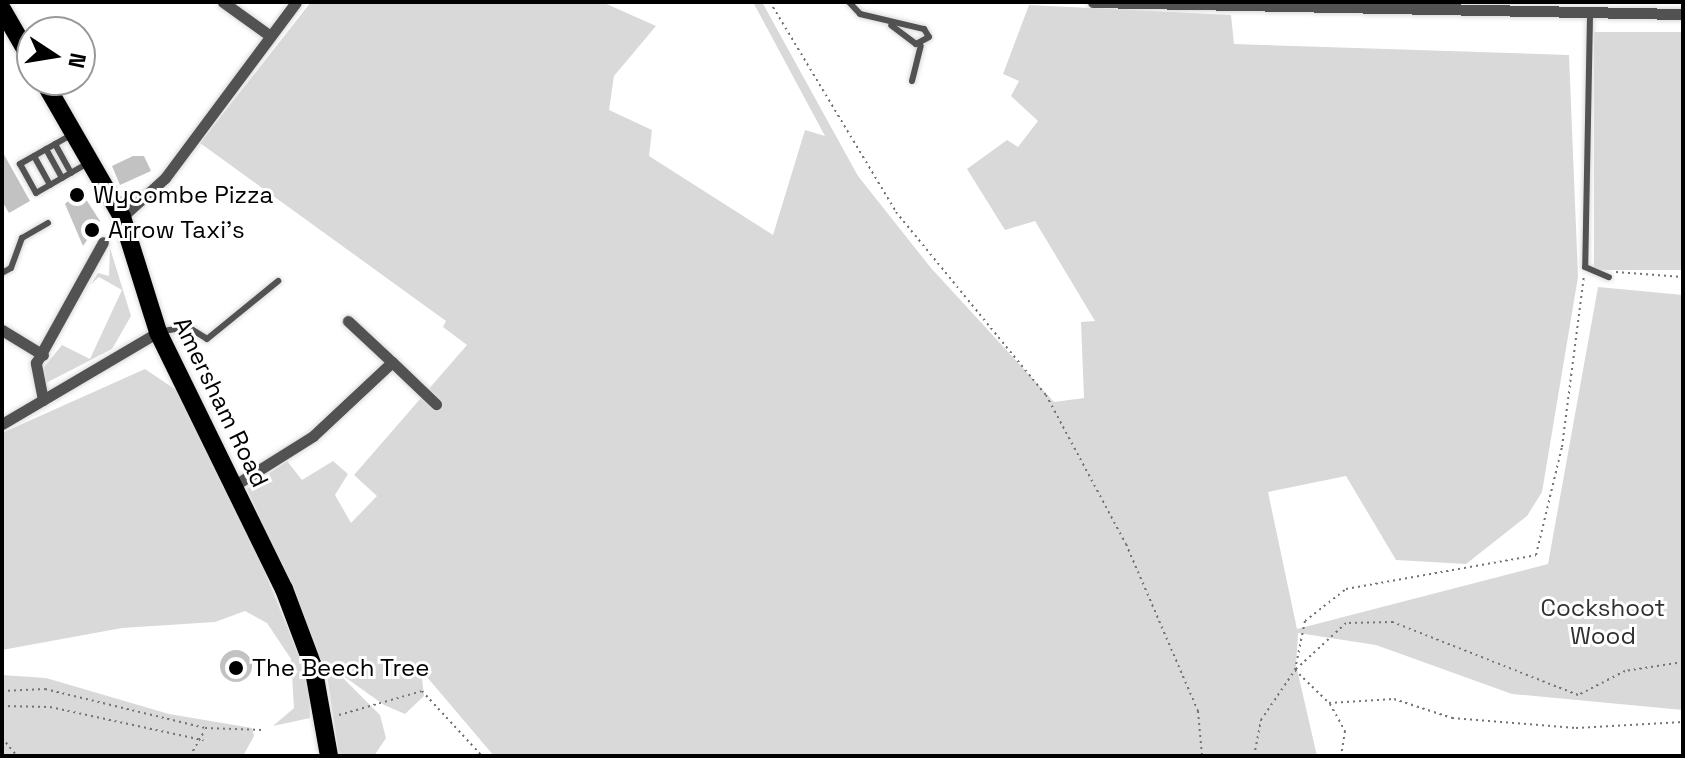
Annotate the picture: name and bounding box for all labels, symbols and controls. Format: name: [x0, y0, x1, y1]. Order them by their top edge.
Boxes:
north arrow: [16, 16, 96, 96]
text: N: [62, 50, 93, 71]
place label: Wycombe Pizza: [93, 181, 273, 209]
marker: Wycombe Pizza: [68, 186, 86, 204]
place label: Arrow Taxi's: [108, 216, 245, 244]
marker: Arrow Taxi's: [83, 221, 101, 239]
street label: Amersham Road: [167, 312, 275, 492]
park label: Cockshoot Wood: [1541, 594, 1665, 650]
place label: The Beech Tree: [252, 654, 430, 682]
marker: The Beech Tree: [227, 659, 245, 677]

